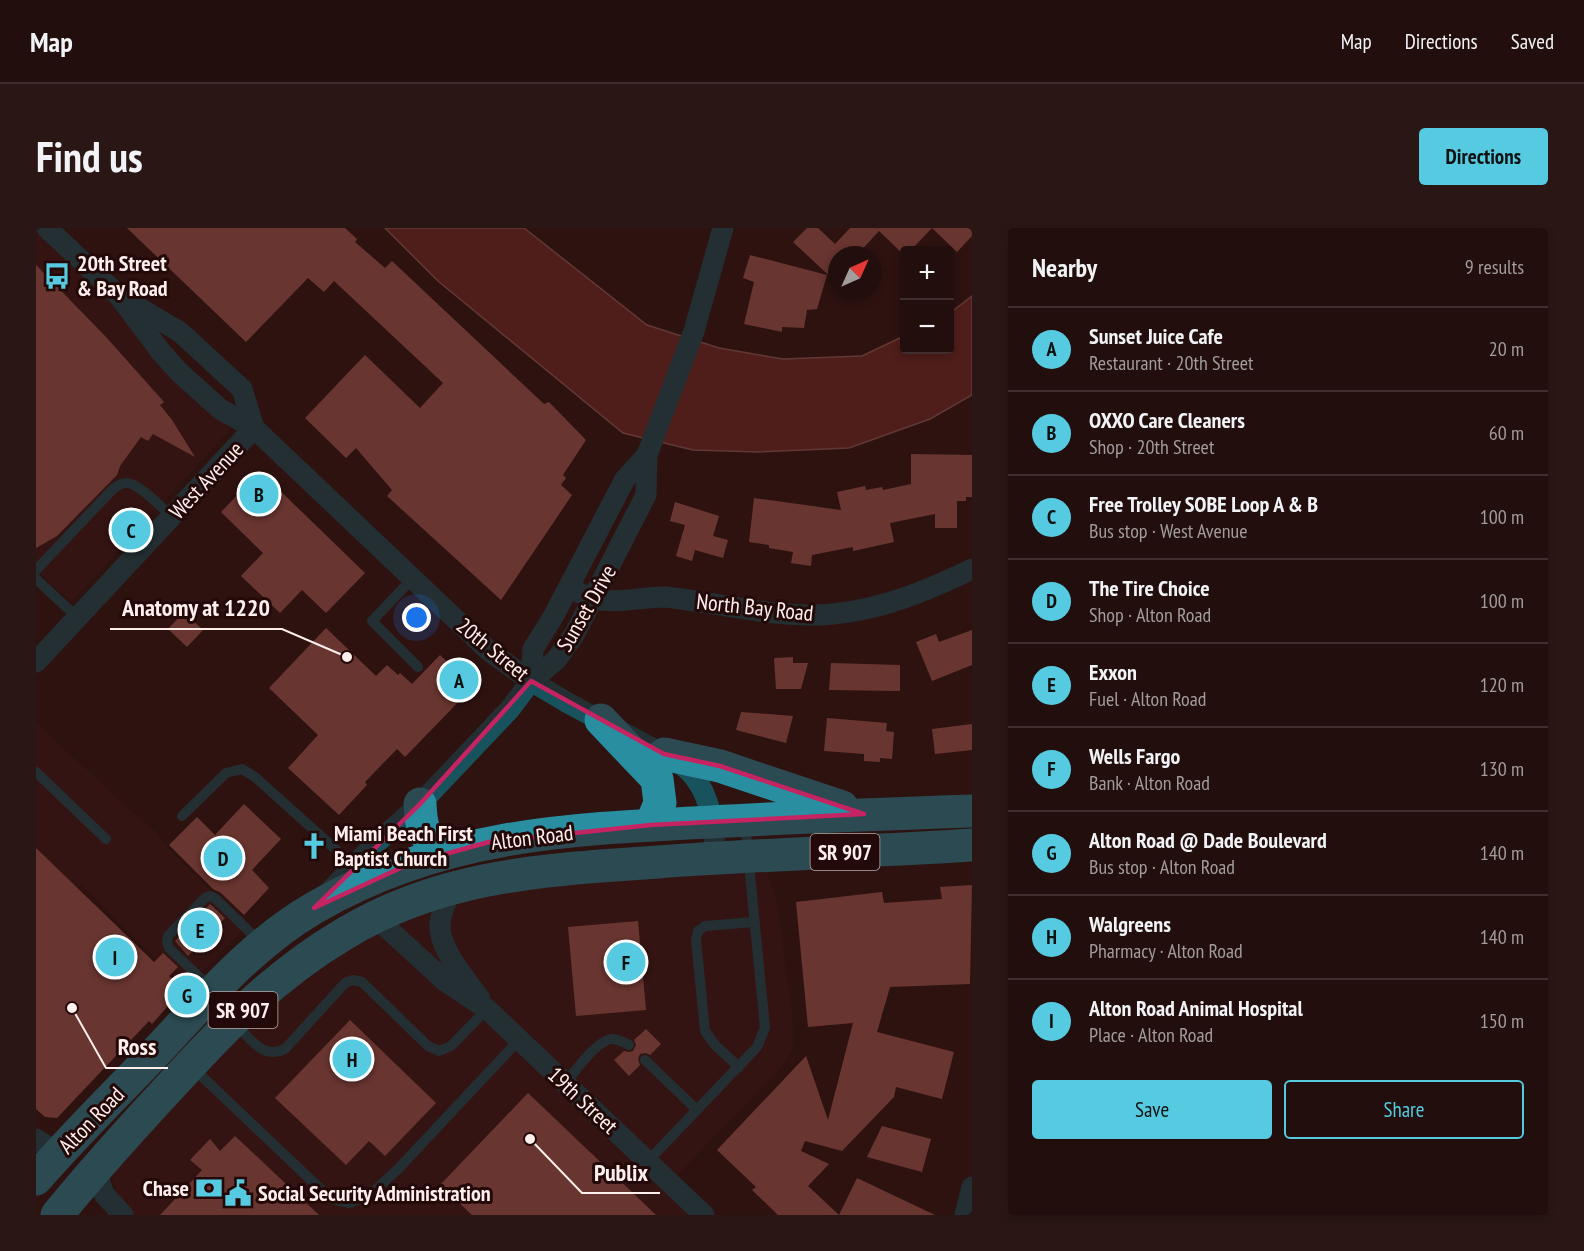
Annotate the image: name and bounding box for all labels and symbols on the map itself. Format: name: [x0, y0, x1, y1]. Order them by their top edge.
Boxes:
north arrow: [828, 246, 882, 300]
place label: 20th Street & Bay Road: [77, 249, 168, 302]
bus stop icon: 20th Street & Bay Road: [42, 261, 72, 291]
street label: West Avenue: [163, 435, 249, 525]
pin: B: [240, 472, 278, 516]
pin: C: [112, 508, 151, 552]
street label: Sunset Drive: [550, 559, 622, 657]
callout: Anatomy at 1220: [110, 587, 282, 629]
street label: North Bay Road: [695, 587, 815, 627]
text: Anatomy at 1220: [121, 592, 270, 623]
your location: [402, 603, 431, 632]
street label: 20th Street: [451, 611, 535, 687]
pin: A: [440, 658, 478, 702]
street label: Alton Road: [489, 818, 575, 856]
place label: Miami Beach First Baptist Church: [334, 819, 473, 872]
church icon: Miami Beach First Baptist Church: [299, 831, 329, 861]
road number: SR 907: [810, 834, 880, 870]
pin: D: [204, 836, 243, 880]
pin: E: [180, 908, 220, 952]
pin: I: [96, 934, 134, 980]
pin: F: [606, 940, 646, 984]
pin: G: [168, 972, 206, 1017]
road number: SR 907: [208, 992, 278, 1028]
callout: Ross: [106, 1026, 168, 1068]
text: Ross: [118, 1031, 156, 1062]
pin: H: [332, 1036, 372, 1082]
street label: 19th Street: [542, 1061, 624, 1139]
street label: Alton Road: [52, 1081, 130, 1159]
callout: Publix: [582, 1151, 660, 1193]
text: Publix: [594, 1157, 648, 1188]
bank icon: Chase: [194, 1173, 224, 1203]
place label: Chase: [143, 1174, 189, 1202]
public building icon: Social Security Administration: [223, 1178, 253, 1208]
place label: Social Security Administration: [258, 1179, 491, 1207]

